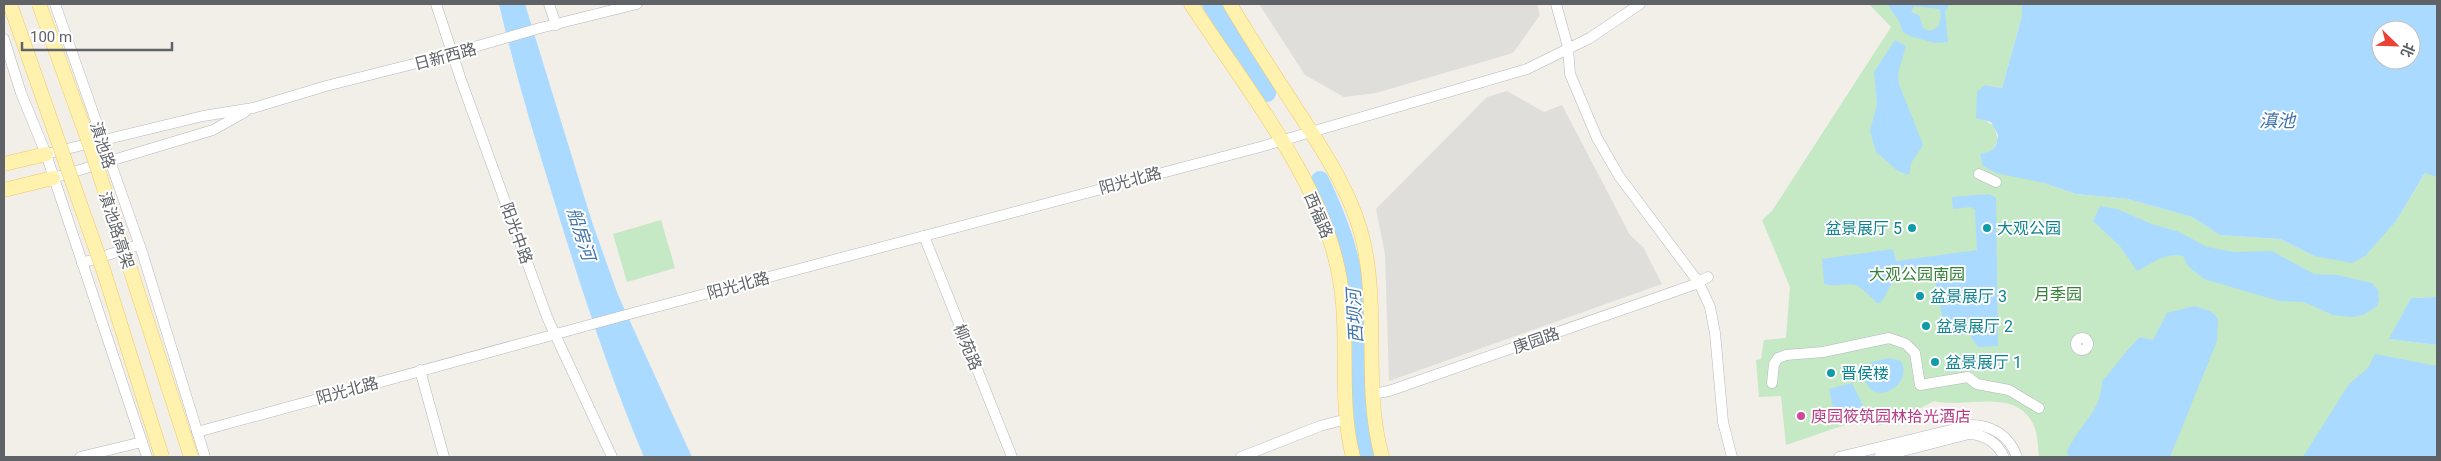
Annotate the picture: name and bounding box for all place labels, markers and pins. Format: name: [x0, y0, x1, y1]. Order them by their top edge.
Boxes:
place label: 盆景展厅 5: [1825, 219, 1902, 238]
place label: 大观公园: [1997, 219, 2061, 238]
marker: 盆景展厅 5: [1906, 222, 1918, 234]
marker: 大观公园: [1981, 222, 1993, 234]
place label: 盆景展厅 3: [1930, 287, 2007, 306]
marker: 盆景展厅 3: [1914, 290, 1926, 302]
place label: 盆景展厅 2: [1936, 317, 2013, 336]
marker: 盆景展厅 2: [1920, 320, 1932, 332]
place label: 盆景展厅 1: [1945, 353, 2022, 372]
marker: 盆景展厅 1: [1929, 356, 1941, 368]
place label: 晋侯楼: [1841, 364, 1889, 383]
marker: 晋侯楼: [1825, 367, 1837, 379]
place label: 庾园筱筑园林拾光酒店: [1811, 407, 1971, 426]
marker: 庾园筱筑园林拾光酒店: [1795, 410, 1807, 422]

